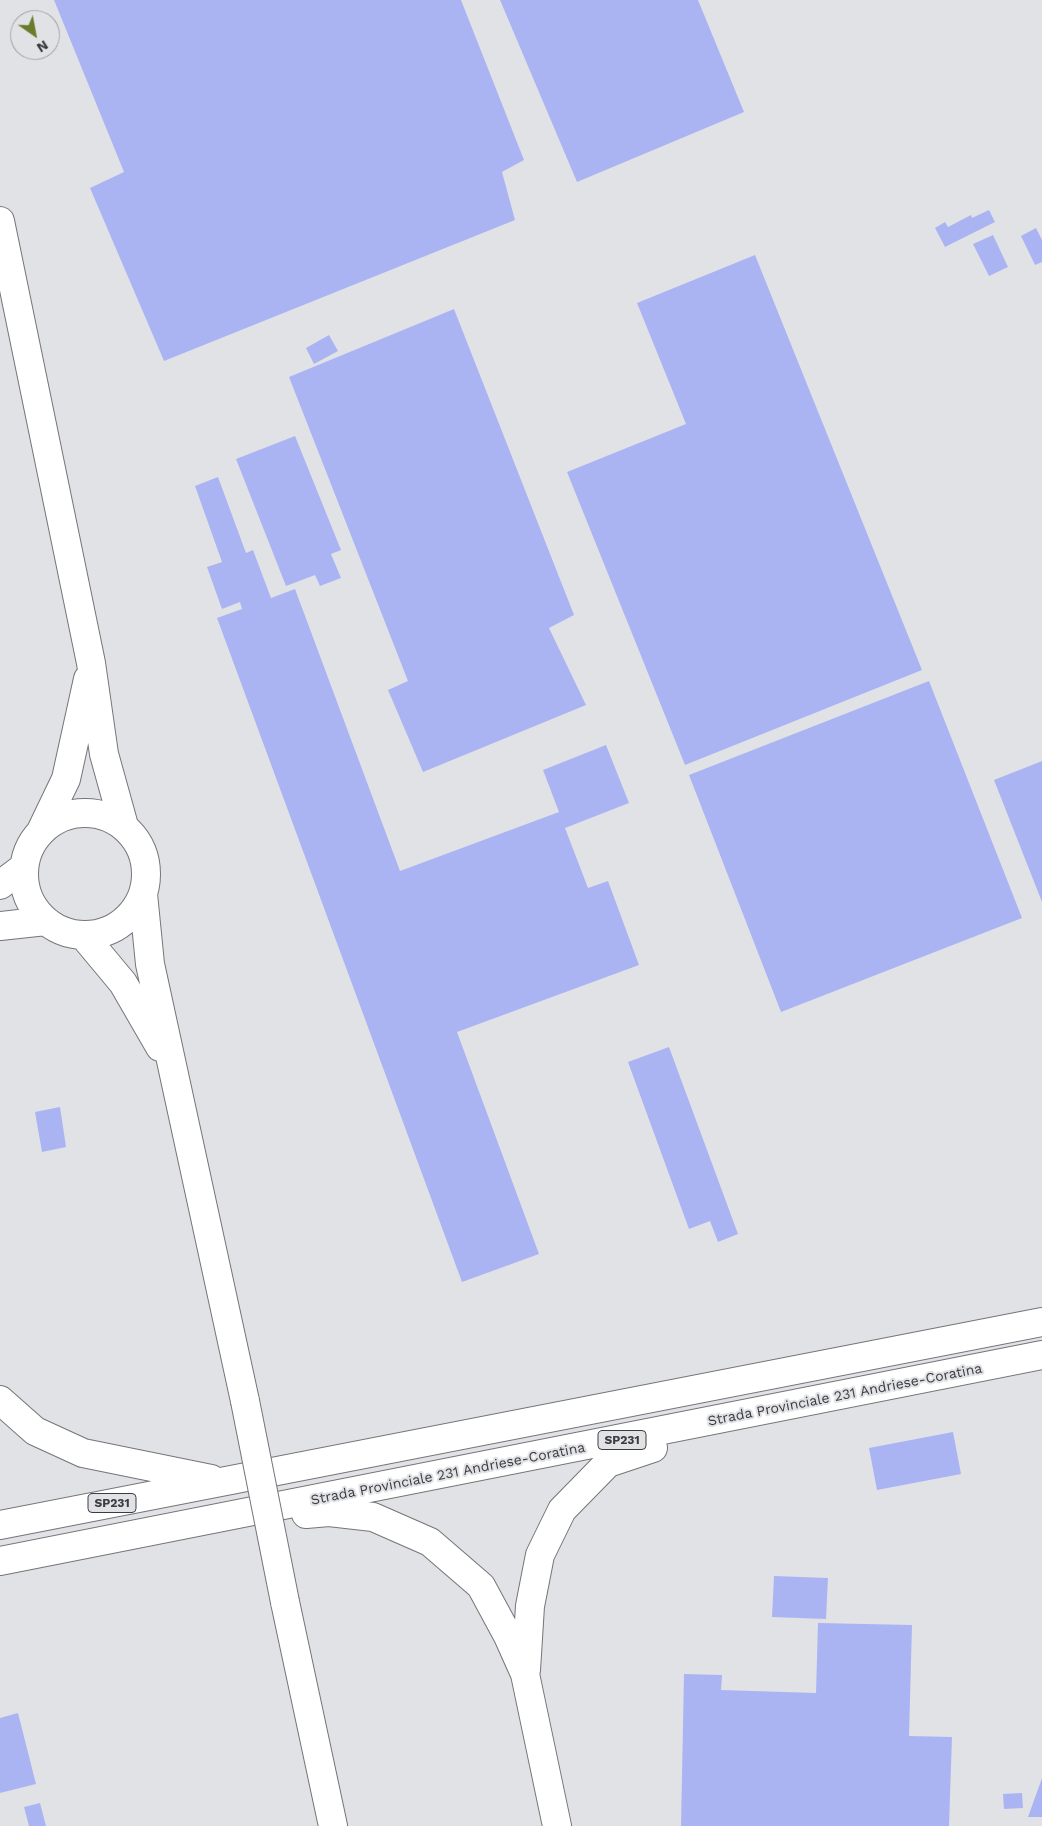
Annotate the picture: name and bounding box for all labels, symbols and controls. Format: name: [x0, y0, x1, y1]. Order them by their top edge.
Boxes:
north arrow: [10, 10, 60, 60]
text: N: [34, 37, 51, 56]
street label: Strada Provinciale 231 Andriese-Coratina: [706, 1360, 984, 1430]
road number: SP231: [598, 1430, 646, 1450]
street label: Strada Provinciale 231 Andriese-Coratina: [309, 1439, 587, 1509]
road number: SP231: [88, 1494, 136, 1512]

